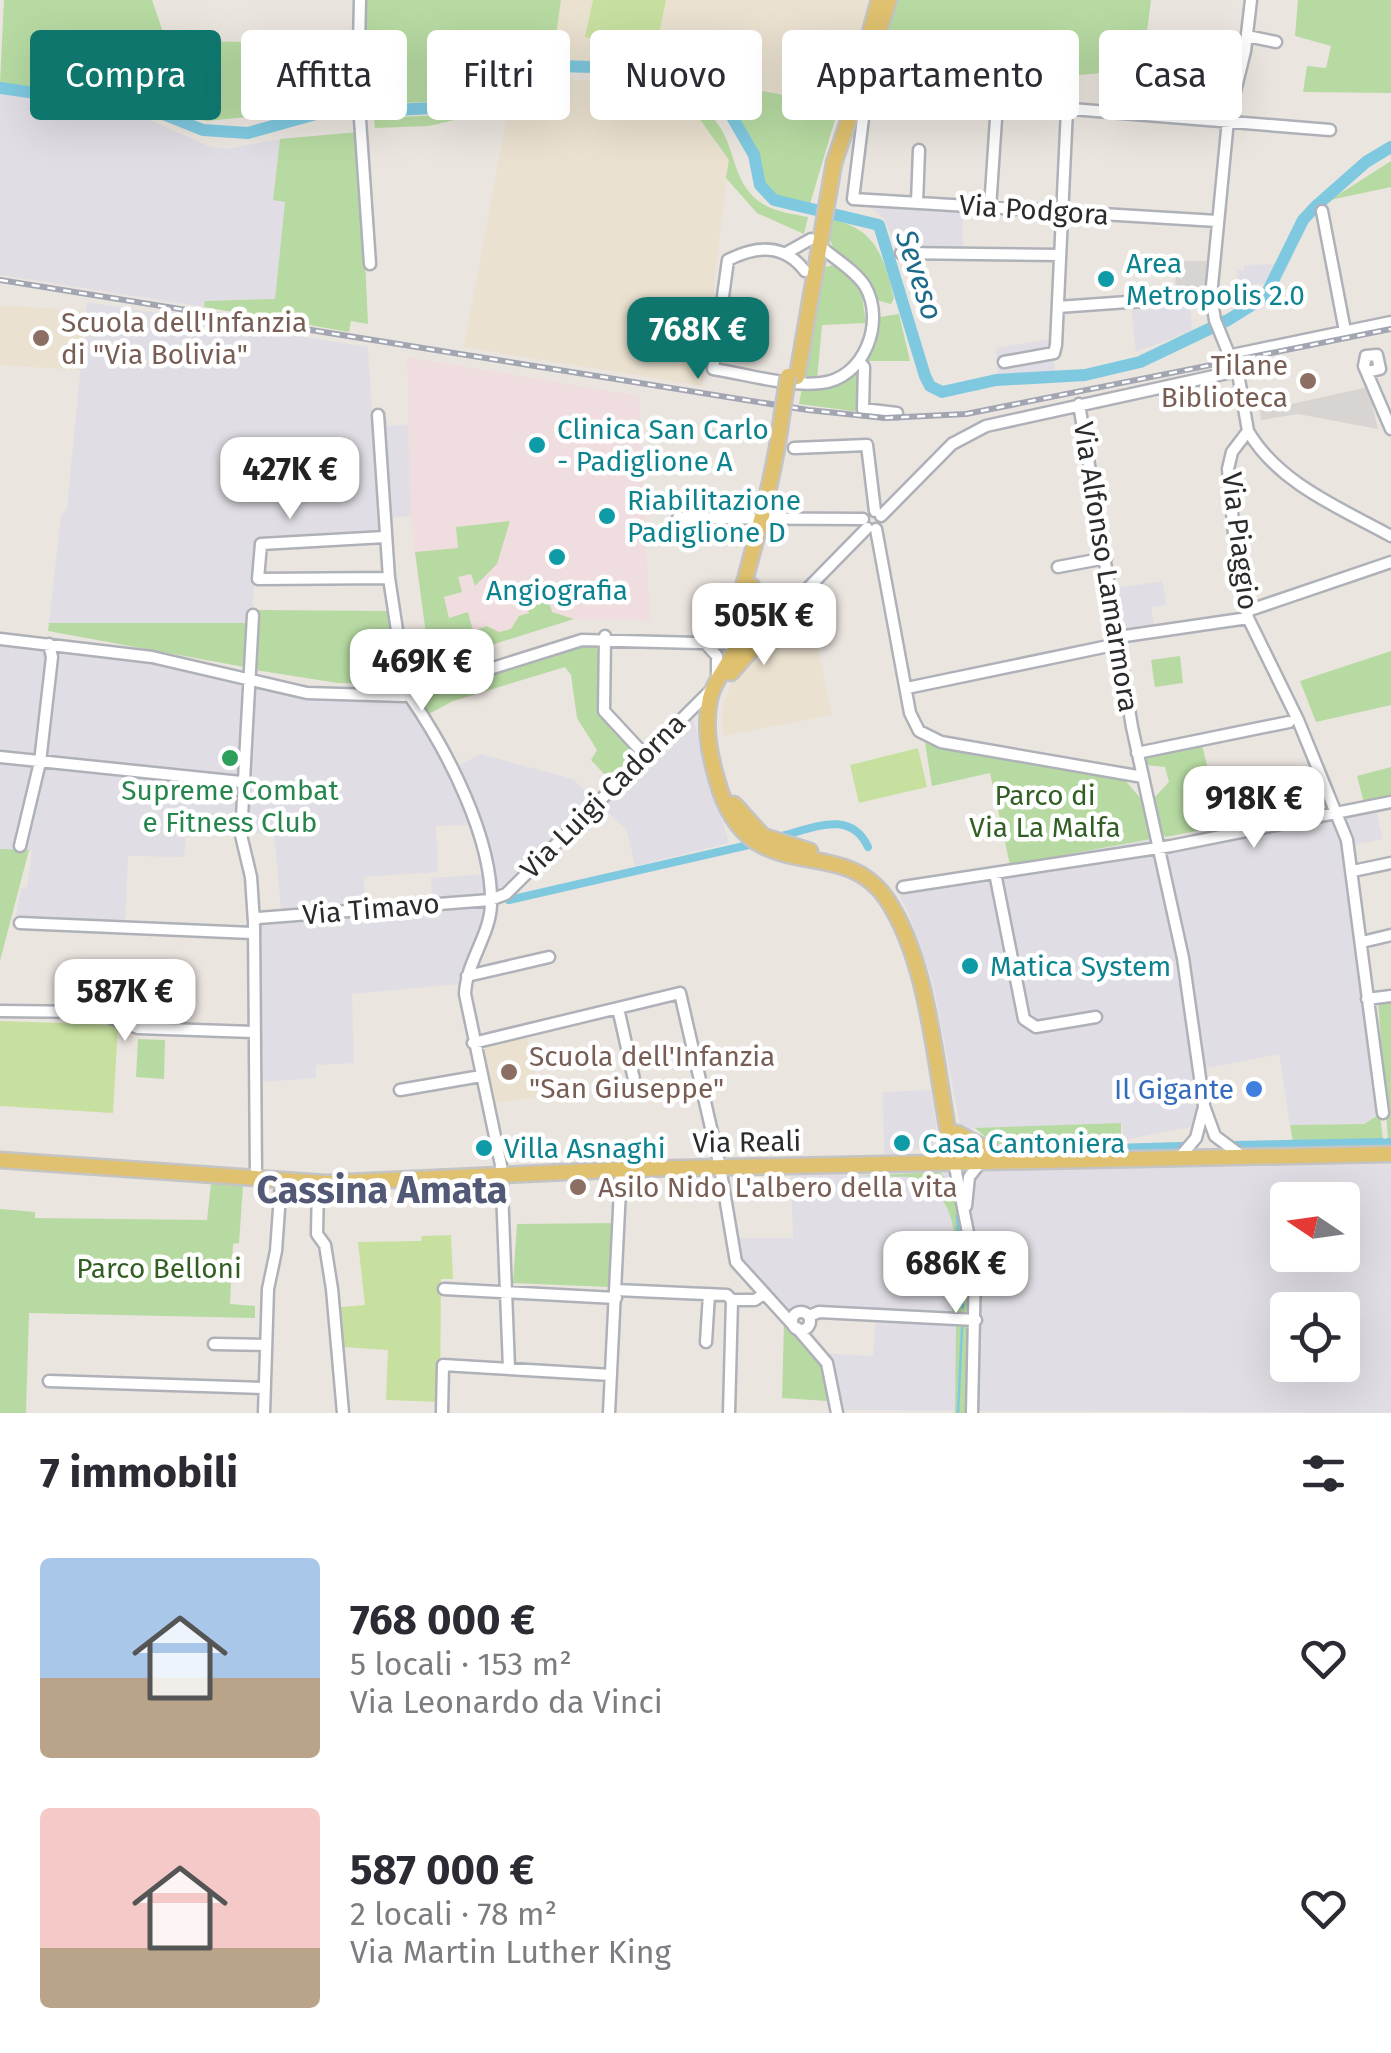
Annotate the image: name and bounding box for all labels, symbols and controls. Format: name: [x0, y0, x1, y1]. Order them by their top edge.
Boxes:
chip: Compra: [30, 30, 221, 120]
chip: Affitta: [241, 30, 407, 120]
chip: Filtri: [427, 30, 570, 120]
chip: Nuovo: [590, 30, 762, 120]
chip: Appartamento: [782, 30, 1079, 120]
chip: Casa: [1099, 30, 1242, 120]
street label: Via Podgora: [958, 188, 1110, 232]
water label: Seveso: [887, 224, 950, 325]
place label: Area Metropolis 2.0: [1126, 247, 1305, 312]
marker: Area Metropolis 2.0: [1095, 268, 1117, 290]
pin: 768K €: [617, 297, 779, 382]
place label: Scuola dell'Infanzia di "Via Bolivia": [61, 306, 307, 371]
text: 768K €: [649, 310, 747, 348]
marker: Scuola dell'Infanzia di "Via Bolivia": [30, 327, 52, 349]
place label: Tilane Biblioteca: [1161, 349, 1288, 414]
marker: Tilane Biblioteca: [1297, 370, 1319, 392]
place label: Clinica San Carlo - Padiglione A: [557, 413, 769, 478]
street label: Via Alfonso Lamarmora: [1067, 420, 1145, 714]
marker: Clinica San Carlo - Padiglione A: [526, 434, 548, 456]
pin: 427K €: [209, 437, 371, 522]
text: 427K €: [242, 450, 338, 488]
street label: Via Piaggio: [1215, 470, 1265, 612]
place label: Riabilitazione Padiglione D: [627, 484, 801, 549]
marker: Riabilitazione Padiglione D: [596, 505, 618, 527]
marker: Angiografia: [546, 546, 568, 568]
place label: Angiografia: [486, 574, 628, 607]
pin: 505K €: [683, 583, 845, 668]
text: 505K €: [714, 596, 814, 634]
pin: 469K €: [341, 629, 503, 714]
text: 469K €: [372, 642, 472, 680]
street label: Via Luigi Cadorna: [514, 707, 692, 885]
marker: Supreme Combat e Fitness Club: [219, 747, 241, 769]
pin: 918K €: [1173, 766, 1335, 851]
place label: Supreme Combat e Fitness Club: [121, 774, 340, 839]
park label: Parco di Via La Malfa: [969, 779, 1121, 844]
text: 918K €: [1205, 779, 1303, 817]
street label: Via Timavo: [301, 887, 441, 931]
place label: Matica System: [990, 950, 1171, 983]
marker: Matica System: [959, 955, 981, 977]
pin: 587K €: [44, 959, 206, 1044]
text: 587K €: [77, 972, 174, 1010]
place label: Scuola dell'Infanzia "San Giuseppe": [529, 1040, 775, 1105]
marker: Scuola dell'Infanzia "San Giuseppe": [498, 1061, 520, 1083]
place label: Il Gigante: [1114, 1073, 1234, 1106]
marker: Il Gigante: [1243, 1078, 1265, 1100]
street label: Via Reali: [692, 1125, 802, 1159]
place label: Casa Cantoniera: [922, 1127, 1126, 1160]
place label: Villa Asnaghi: [504, 1132, 666, 1165]
marker: Casa Cantoniera: [891, 1132, 913, 1154]
marker: Villa Asnaghi: [473, 1137, 495, 1159]
district label: Cassina Amata: [256, 1167, 508, 1213]
place label: Asilo Nido L'albero della vita: [598, 1171, 958, 1204]
marker: Asilo Nido L'albero della vita: [567, 1176, 589, 1198]
north arrow: [1270, 1182, 1360, 1272]
map controls: [1270, 1182, 1360, 1382]
pin: 686K €: [875, 1231, 1037, 1316]
text: 686K €: [905, 1244, 1007, 1282]
park label: Parco Belloni: [76, 1252, 242, 1285]
button: locate: [1270, 1292, 1360, 1382]
icon: filters: [1296, 1446, 1351, 1501]
text: 7 immobili: [40, 1448, 238, 1498]
text: 768 000 €: [350, 1595, 535, 1645]
icon: home: [120, 1598, 240, 1718]
icon: heart: [1296, 1631, 1351, 1686]
text: 5 locali · 153 m²: [350, 1645, 572, 1683]
text: Via Leonardo da Vinci: [350, 1683, 663, 1721]
text: 587 000 €: [350, 1845, 534, 1895]
icon: home: [120, 1848, 240, 1968]
icon: heart: [1296, 1881, 1351, 1936]
text: 2 locali · 78 m²: [350, 1895, 557, 1933]
text: Via Martin Luther King: [350, 1933, 671, 1971]

